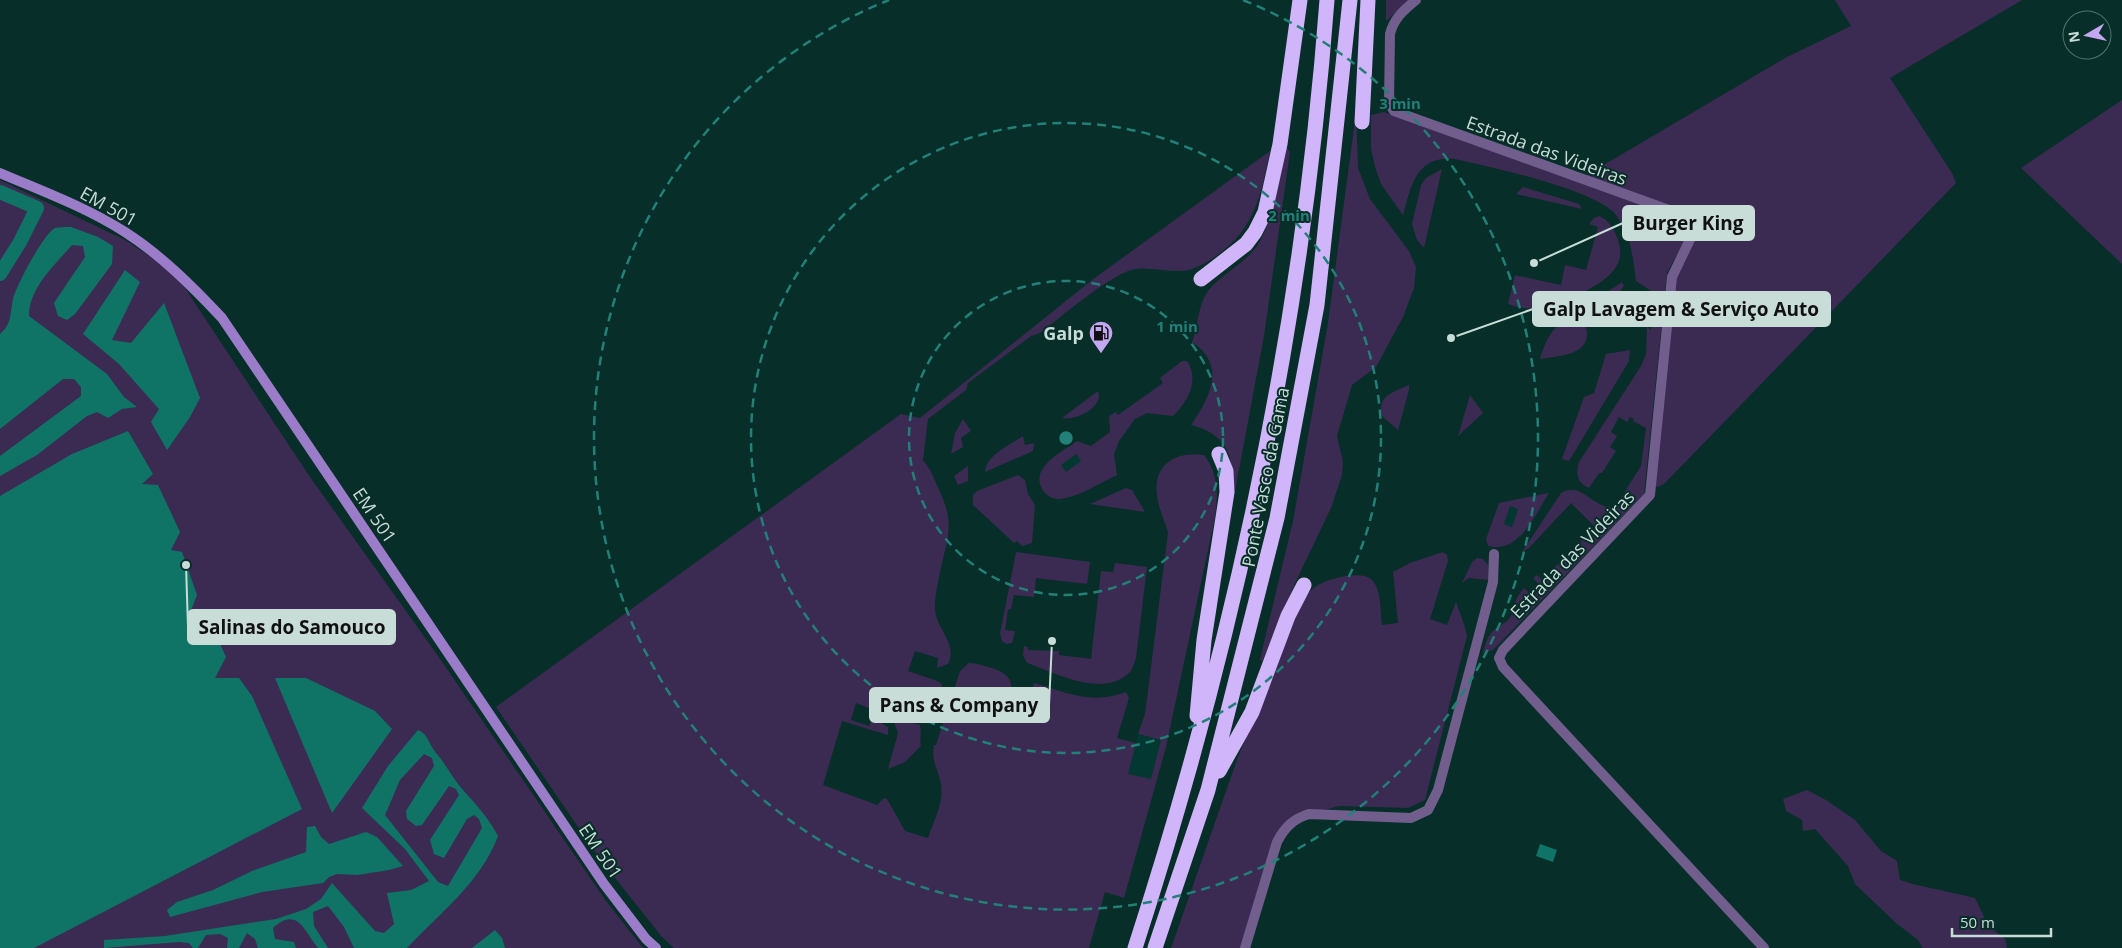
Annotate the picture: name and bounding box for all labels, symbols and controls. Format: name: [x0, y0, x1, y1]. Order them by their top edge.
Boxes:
north arrow: [2062, 10, 2112, 60]
text: N: [2063, 30, 2084, 44]
text: 3 min: [1379, 93, 1421, 113]
street label: Estrada das Videiras: [1463, 110, 1631, 190]
street label: EM 501: [76, 181, 142, 231]
text: 2 min: [1268, 205, 1310, 225]
callout: Burger King: [1623, 206, 1754, 240]
text: Burger King: [1632, 210, 1744, 236]
callout: Galp Lavagem & Serviço Auto: [1533, 292, 1830, 326]
text: Galp Lavagem & Serviço Auto: [1543, 296, 1819, 322]
text: 1 min: [1156, 316, 1198, 336]
fuel station icon: Galp: [1088, 320, 1114, 354]
place label: Galp: [1043, 321, 1084, 345]
street label: Ponte Vasco da Gama: [1236, 385, 1294, 569]
centre of rings: [1057, 429, 1075, 447]
street label: EM 501: [348, 483, 402, 547]
street label: Estrada das Videiras: [1505, 485, 1639, 623]
callout: Salinas do Samouco: [188, 610, 395, 644]
text: Salinas do Samouco: [199, 614, 386, 640]
callout: Pans & Company: [870, 688, 1049, 722]
text: Pans & Company: [880, 692, 1039, 718]
street label: EM 501: [574, 819, 628, 883]
scale bar: [1952, 906, 2051, 938]
text: 50 m: [1960, 912, 1995, 932]

